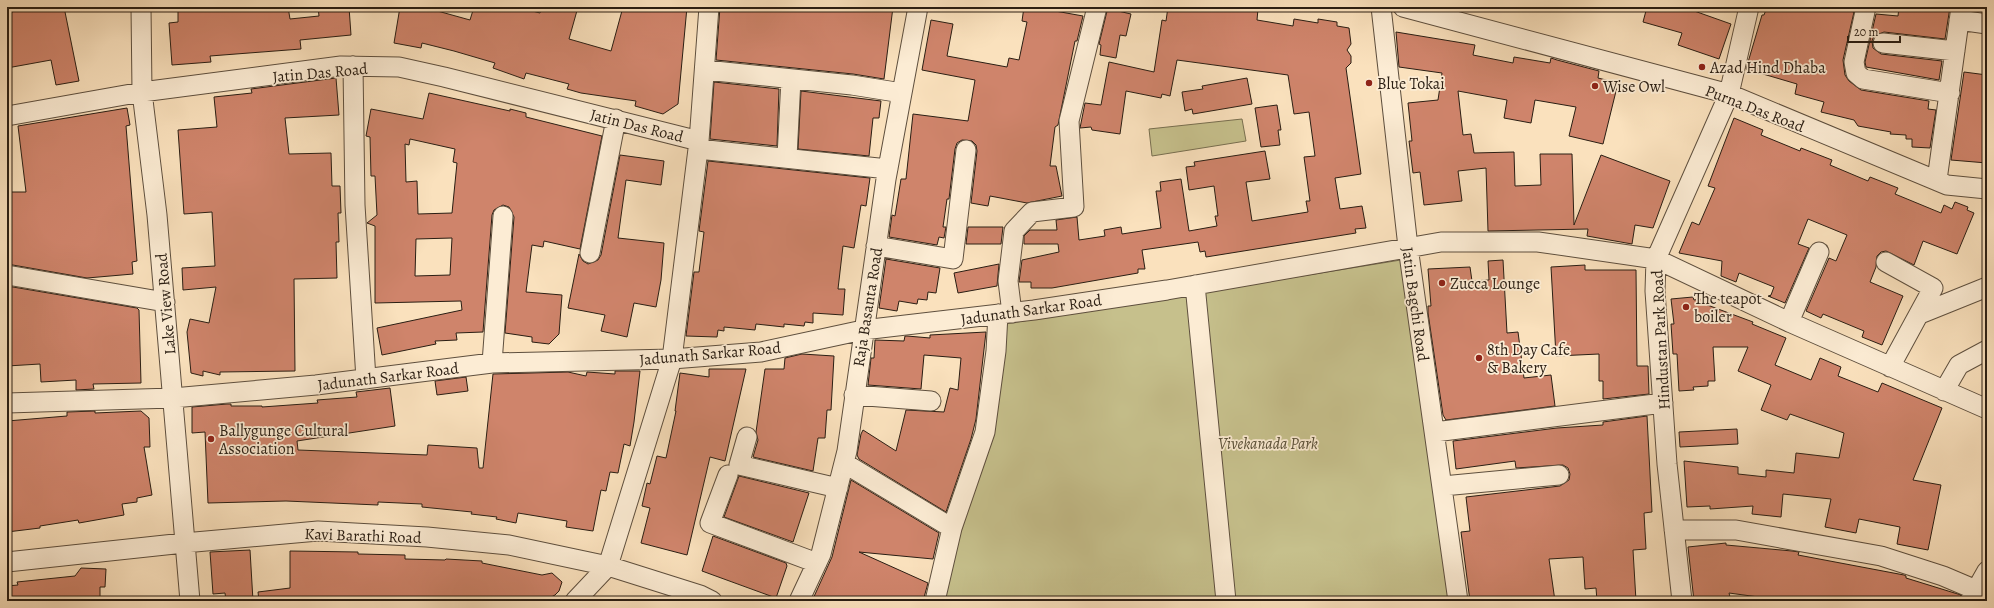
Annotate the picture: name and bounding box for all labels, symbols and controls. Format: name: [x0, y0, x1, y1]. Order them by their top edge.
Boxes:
scale bar: [1848, 18, 1900, 44]
text: 20 m: [1854, 24, 1878, 40]
place label: Azad Hind Dhaba: [1709, 57, 1826, 79]
street label: Jatin Das Road: [272, 58, 369, 88]
marker: Azad Hind Dhaba: [1697, 62, 1707, 72]
place label: Blue Tokai: [1377, 73, 1445, 95]
place label: Wise Owl: [1602, 76, 1665, 98]
marker: Blue Tokai: [1364, 78, 1374, 88]
street label: Purna Das Road: [1702, 80, 1808, 138]
marker: Wise Owl: [1590, 81, 1600, 91]
street label: Jatin Das Road: [588, 104, 686, 148]
street label: Raja Basanta Road: [848, 246, 888, 368]
street label: Jatin Bagchi Road: [1396, 246, 1434, 363]
street label: Lake View Road: [151, 252, 181, 356]
street label: Hindustan Park Road: [1646, 269, 1676, 410]
place label: Zucca Lounge: [1450, 273, 1540, 295]
marker: Zucca Lounge: [1437, 278, 1447, 288]
place label: The teapot boiler: [1694, 288, 1762, 328]
street label: Jadunath Sarkar Road: [959, 289, 1103, 331]
marker: The teapot boiler: [1681, 302, 1691, 312]
street label: Jadunath Sarkar Road: [638, 337, 782, 371]
place label: 8th Day Cafe & Bakery: [1487, 339, 1570, 379]
marker: 8th Day Cafe & Bakery: [1474, 353, 1484, 363]
street label: Jadunath Sarkar Road: [316, 357, 460, 397]
place label: Ballygunge Cultural Association: [218, 420, 348, 460]
park label: Vivekanada Park: [1218, 433, 1318, 455]
marker: Ballygunge Cultural Association: [206, 434, 216, 444]
street label: Kavi Barathi Road: [304, 523, 422, 549]

